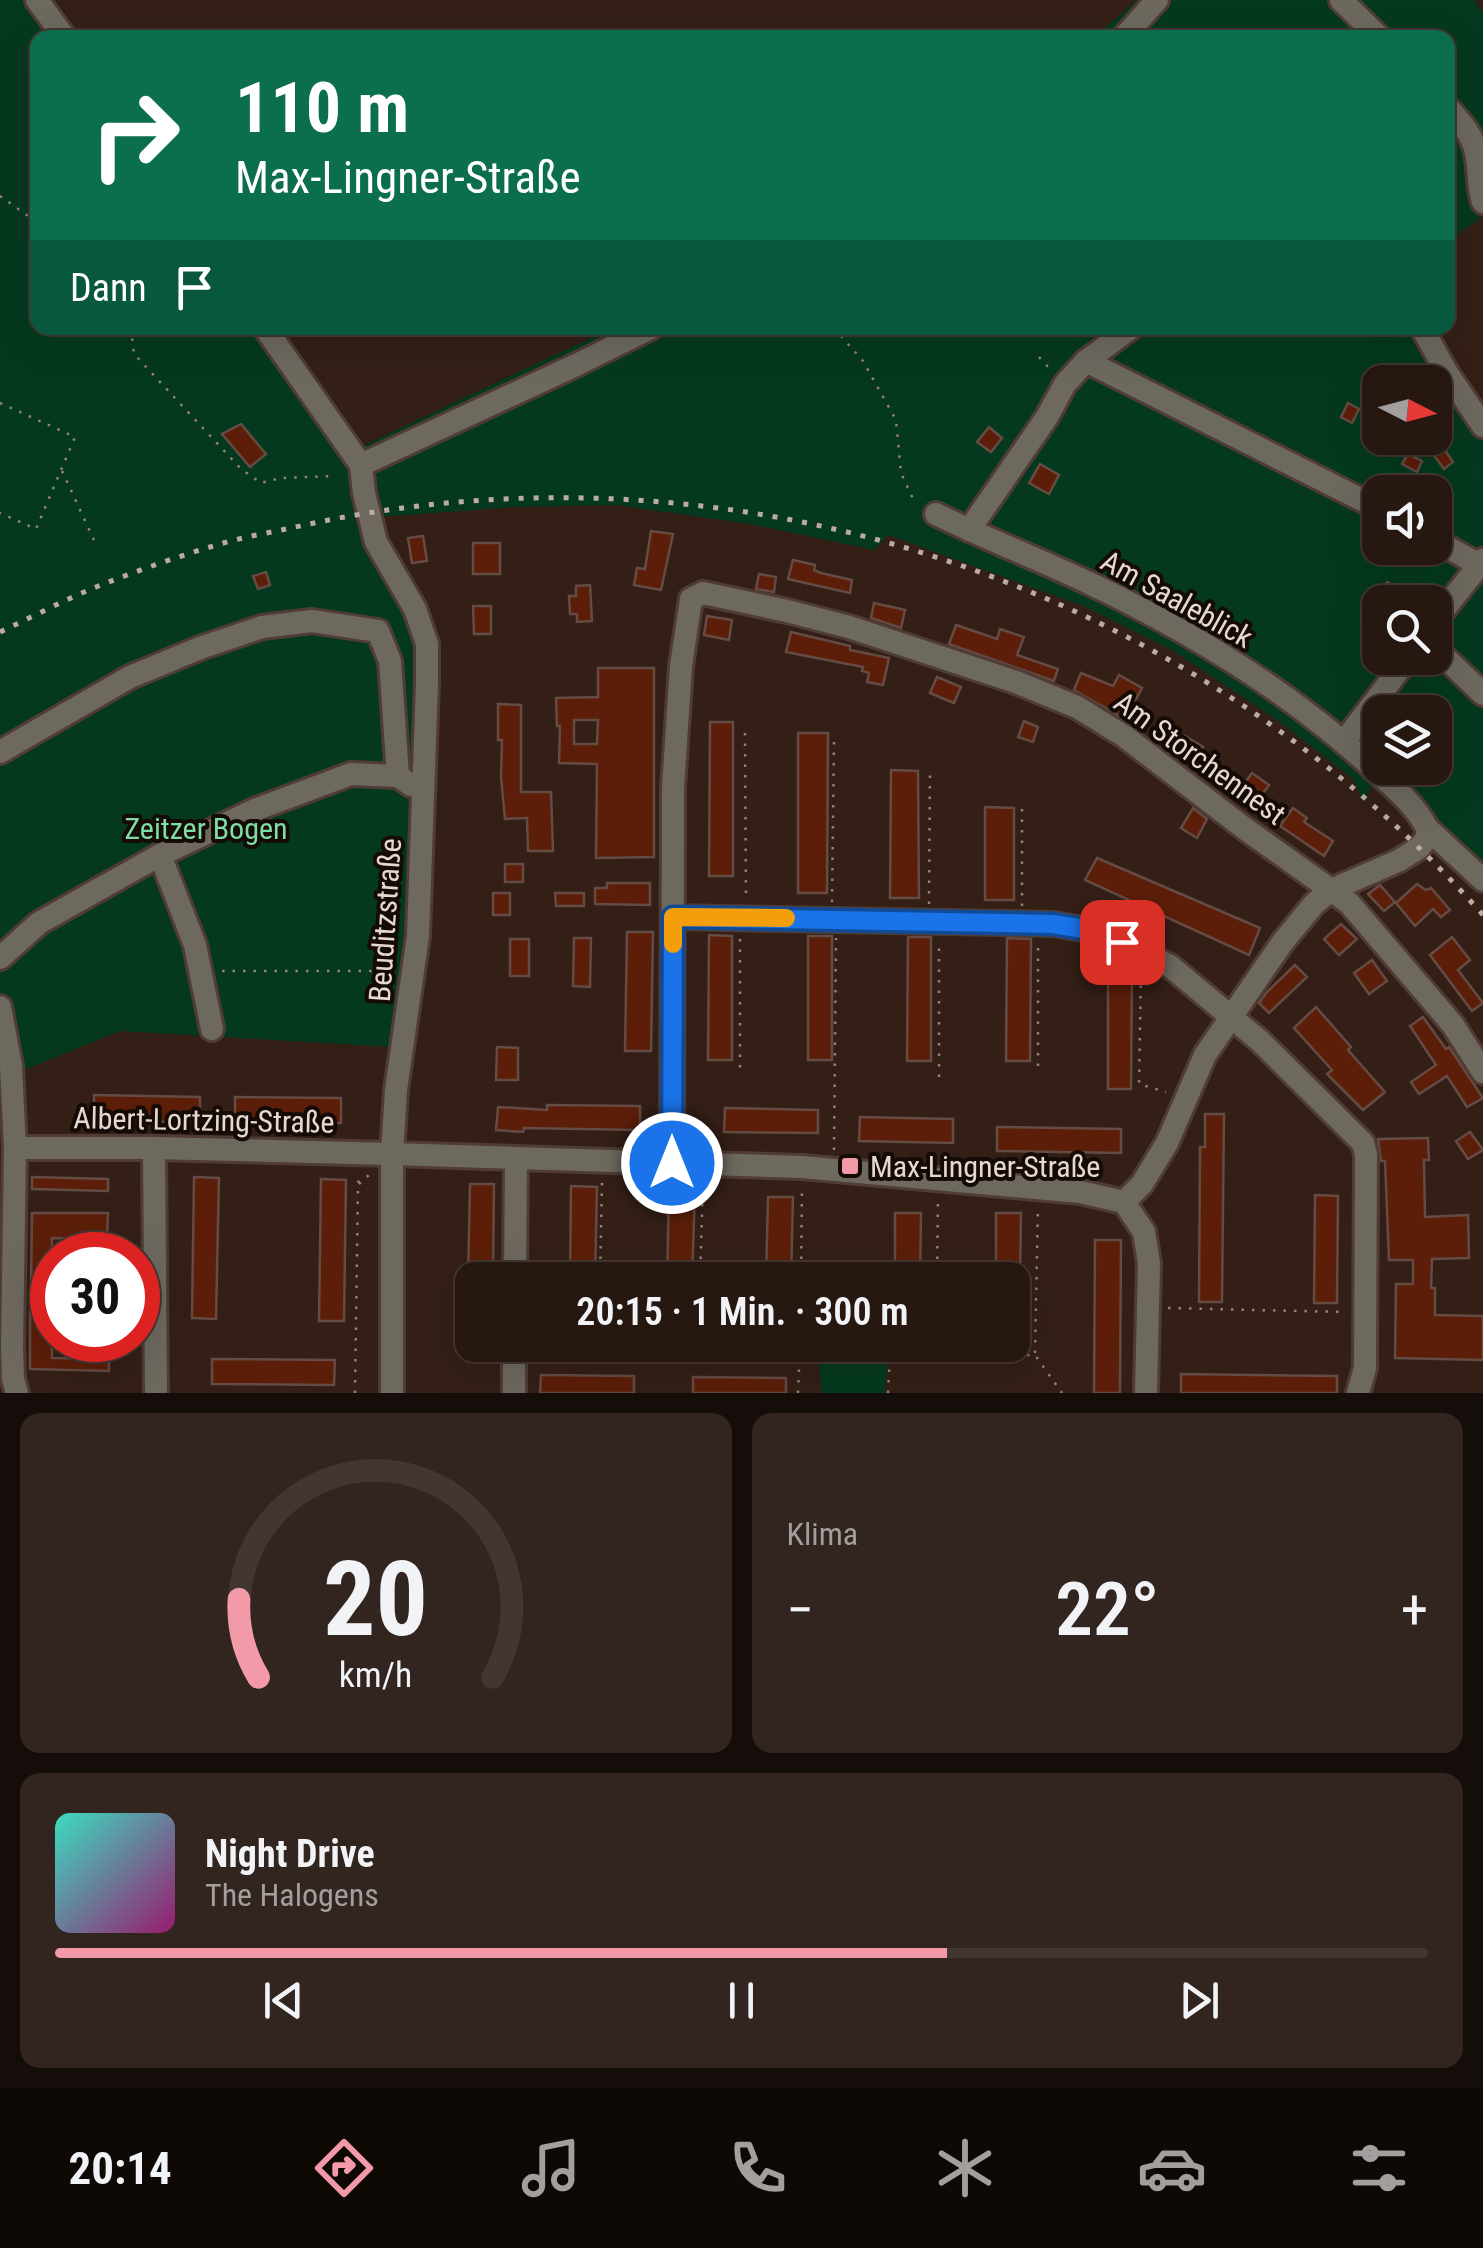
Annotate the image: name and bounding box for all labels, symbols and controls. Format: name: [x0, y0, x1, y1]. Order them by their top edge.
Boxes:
text: 110 m: [235, 67, 409, 149]
icon: right: [70, 70, 200, 200]
text: Max-Lingner-Straße: [235, 151, 581, 204]
icon: arrive: [167, 260, 222, 315]
text: Dann: [70, 266, 147, 310]
north arrow: [1362, 365, 1452, 455]
map controls: [1362, 365, 1452, 785]
button: sound: [1362, 475, 1452, 565]
street label: Am Saaleblick: [1095, 543, 1259, 655]
button: search: [1362, 585, 1452, 675]
street label: Am Storchennest: [1108, 684, 1292, 832]
button: layers: [1362, 695, 1452, 785]
park label: Zeitzer Bogen: [124, 811, 288, 846]
street label: Beuditzstraße: [362, 837, 408, 1003]
pin: [1080, 900, 1165, 985]
icon: arrive: [1095, 915, 1150, 970]
street label: Albert-Lortzing-Straße: [73, 1100, 335, 1140]
position arrow: [620, 1111, 724, 1215]
place label: Max-Lingner-Straße: [870, 1149, 1100, 1184]
marker: Max-Lingner-Straße: [839, 1155, 861, 1177]
speed limit sign: 30: [30, 1232, 160, 1362]
text: 20:15 · 1 Min. · 300 m: [576, 1290, 909, 1334]
text: Klima: [787, 1515, 858, 1553]
text: 20: [323, 1539, 428, 1660]
text: 22°: [1055, 1565, 1160, 1653]
text: −: [787, 1578, 814, 1642]
text: +: [1401, 1578, 1428, 1642]
text: km/h: [339, 1654, 413, 1696]
text: Night Drive: [205, 1832, 375, 1876]
text: The Halogens: [205, 1876, 379, 1914]
icon: previous: [256, 1973, 311, 2028]
icon: pause: [714, 1973, 769, 2028]
icon: next: [1172, 1973, 1227, 2028]
icon: directions: [309, 2133, 379, 2203]
icon: music: [516, 2133, 586, 2203]
icon: phone: [723, 2133, 793, 2203]
icon: climate: [930, 2133, 1000, 2203]
icon: car: [1137, 2133, 1207, 2203]
icon: filters: [1344, 2133, 1414, 2203]
text: 20:14: [69, 2142, 172, 2195]

